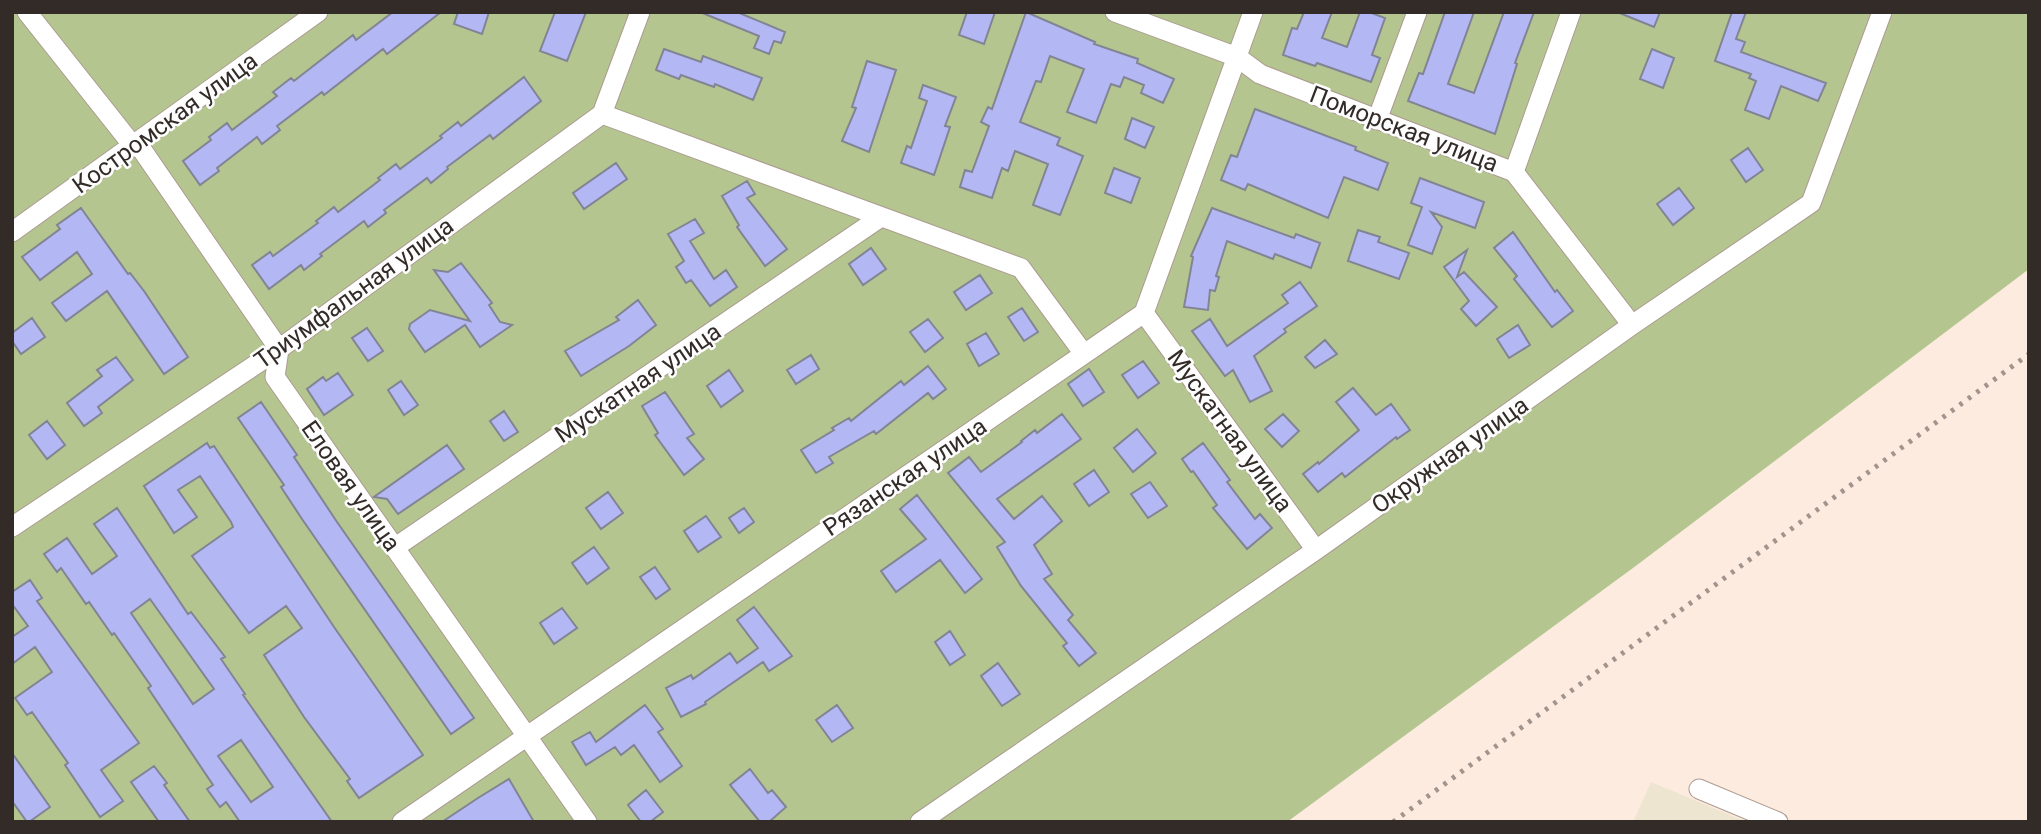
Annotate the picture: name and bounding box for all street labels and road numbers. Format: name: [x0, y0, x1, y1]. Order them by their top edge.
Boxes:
street label: Костромская улица: [67, 47, 263, 199]
street label: Поморская улица: [1306, 80, 1502, 178]
street label: Триумфальная улица: [249, 211, 459, 375]
street label: Мускатная улица: [550, 317, 726, 449]
street label: Мускатная улица: [1162, 344, 1298, 518]
street label: Окружная улица: [1366, 391, 1534, 519]
street label: Рязанская улица: [818, 412, 992, 542]
street label: Еловая улица: [296, 415, 406, 557]

